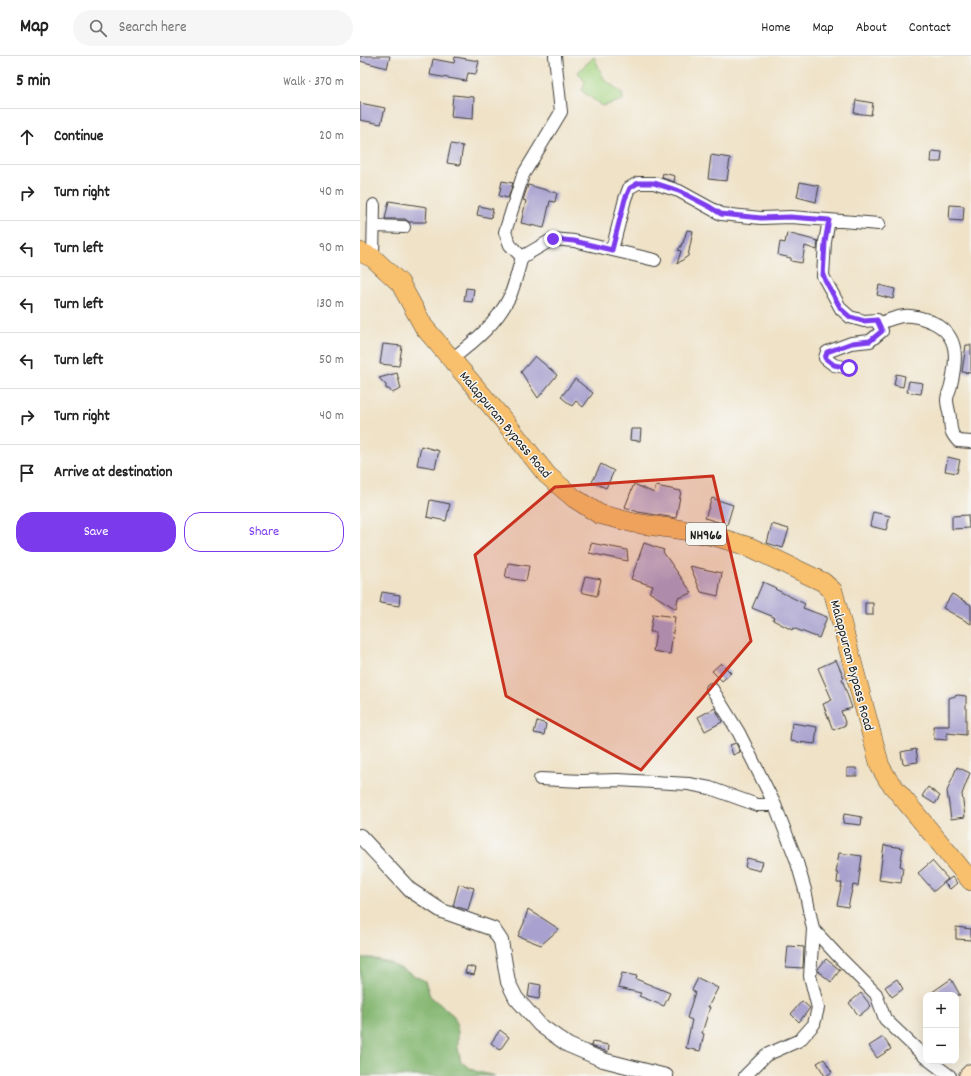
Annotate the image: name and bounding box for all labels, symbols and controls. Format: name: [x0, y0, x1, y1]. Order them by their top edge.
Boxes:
search box: [73, 10, 353, 46]
text: Map: [20, 14, 49, 41]
icon: search: [87, 17, 109, 39]
text: Search here: [119, 17, 187, 39]
text: Home: [761, 18, 790, 38]
text: Map: [812, 18, 834, 38]
text: About: [856, 18, 887, 38]
text: Contact: [909, 18, 951, 38]
text: 5 min: [16, 70, 50, 94]
text: Walk · 370 m: [283, 73, 344, 92]
icon: ahead: [16, 126, 38, 148]
text: Continue: [54, 126, 103, 148]
text: 20 m: [319, 127, 344, 146]
icon: right: [16, 182, 38, 204]
text: Turn right: [54, 182, 110, 204]
text: 40 m: [320, 183, 344, 202]
route end: [544, 230, 562, 248]
icon: left: [16, 238, 38, 260]
text: Turn left: [54, 238, 103, 260]
text: 90 m: [319, 239, 344, 258]
icon: left: [16, 294, 38, 316]
text: Turn left: [54, 294, 103, 316]
text: 130 m: [316, 295, 344, 314]
icon: left: [16, 350, 38, 372]
text: Turn left: [54, 350, 103, 372]
text: 50 m: [319, 351, 344, 370]
route start: [840, 359, 858, 377]
street label: Malappuram Bypass Road: [454, 367, 555, 483]
icon: right: [16, 406, 38, 428]
text: Turn right: [54, 406, 110, 428]
text: 40 m: [320, 407, 344, 426]
icon: arrive: [16, 462, 38, 484]
text: Arrive at destination: [54, 462, 172, 484]
button: Save: [16, 512, 176, 552]
button: Share: [184, 512, 344, 552]
road number: NH966: [686, 523, 726, 545]
street label: Malappuram Bypass Road: [824, 598, 878, 733]
map controls: [923, 992, 959, 1064]
button: +: [923, 992, 959, 1028]
button: −: [923, 1028, 959, 1064]

